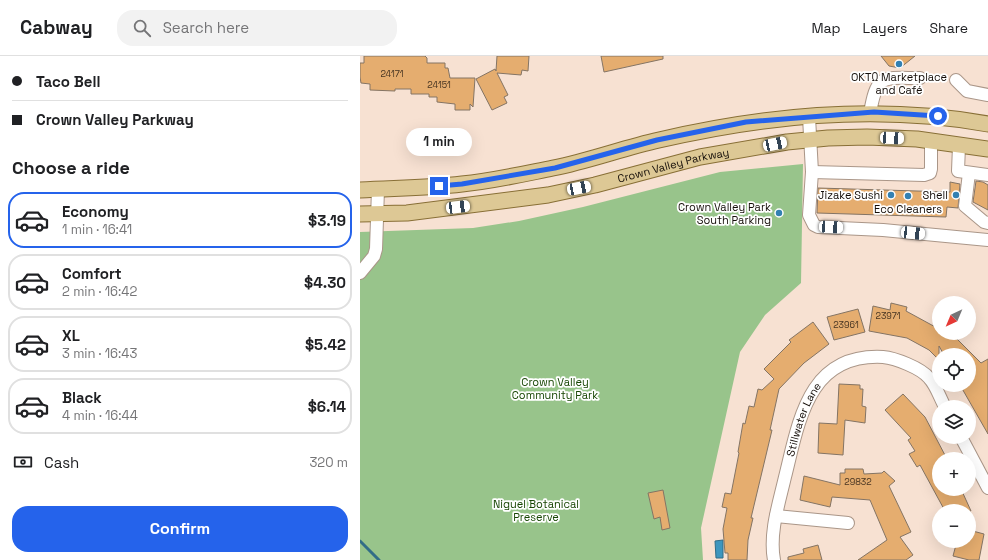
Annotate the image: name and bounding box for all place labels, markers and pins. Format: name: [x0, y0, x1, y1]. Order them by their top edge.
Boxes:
marker: OKTΩ Marketplace and Café: [894, 59, 904, 69]
place label: OKTΩ Marketplace and Café: [851, 70, 947, 97]
place label: Jizake Sushi: [818, 188, 883, 202]
place label: Shell: [923, 188, 948, 202]
marker: Jizake Sushi: [886, 190, 896, 200]
marker: Shell: [951, 190, 961, 200]
marker: Eco Cleaners: [903, 191, 913, 201]
place label: Crown Valley Park South Parking: [678, 200, 771, 227]
place label: Eco Cleaners: [874, 202, 942, 216]
marker: Crown Valley Park South Parking: [774, 208, 784, 218]

